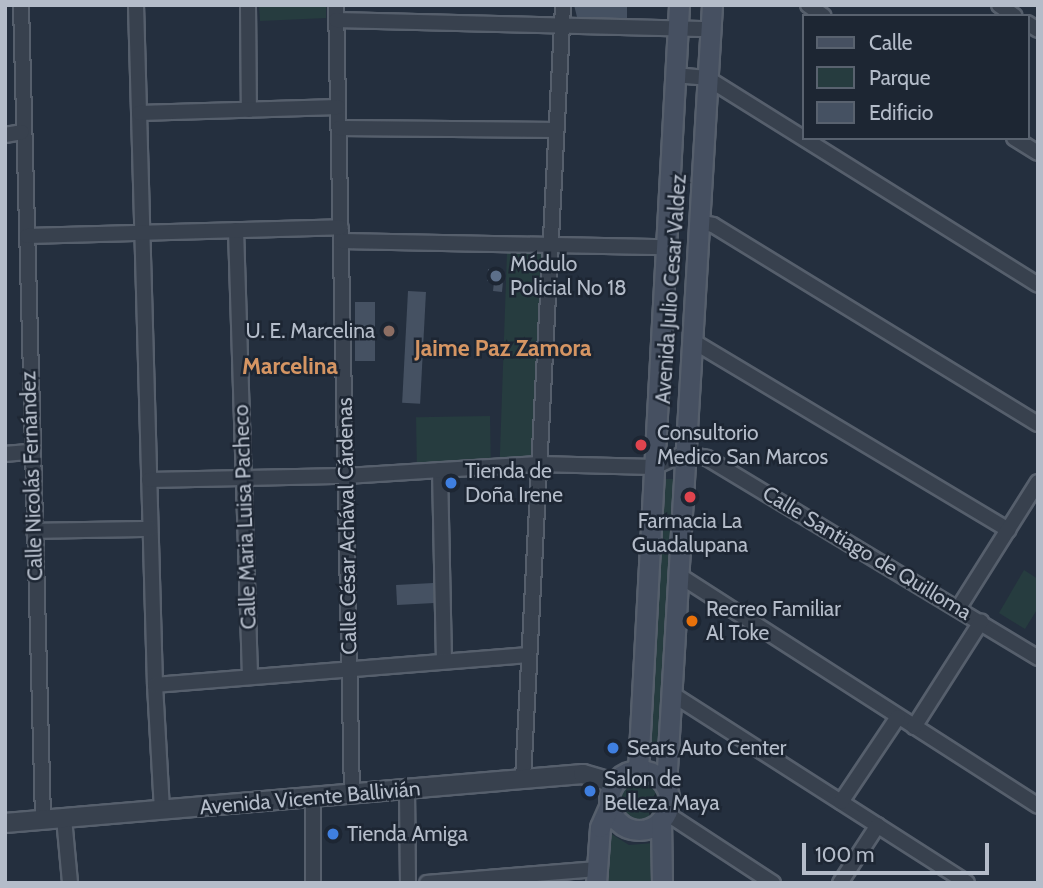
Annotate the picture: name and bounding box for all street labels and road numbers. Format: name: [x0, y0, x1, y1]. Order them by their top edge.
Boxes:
street label: Avenida Julio Cesar Valdez: [650, 173, 692, 405]
street label: Calle Nicolás Fernández: [16, 371, 48, 581]
street label: Calle César Achával Cárdenas: [332, 397, 362, 655]
street label: Calle Maria Luisa Pacheco: [228, 404, 262, 630]
street label: Calle Santiago de Quilloma: [758, 481, 976, 625]
street label: Avenida Vicente Ballivián: [198, 776, 422, 820]

